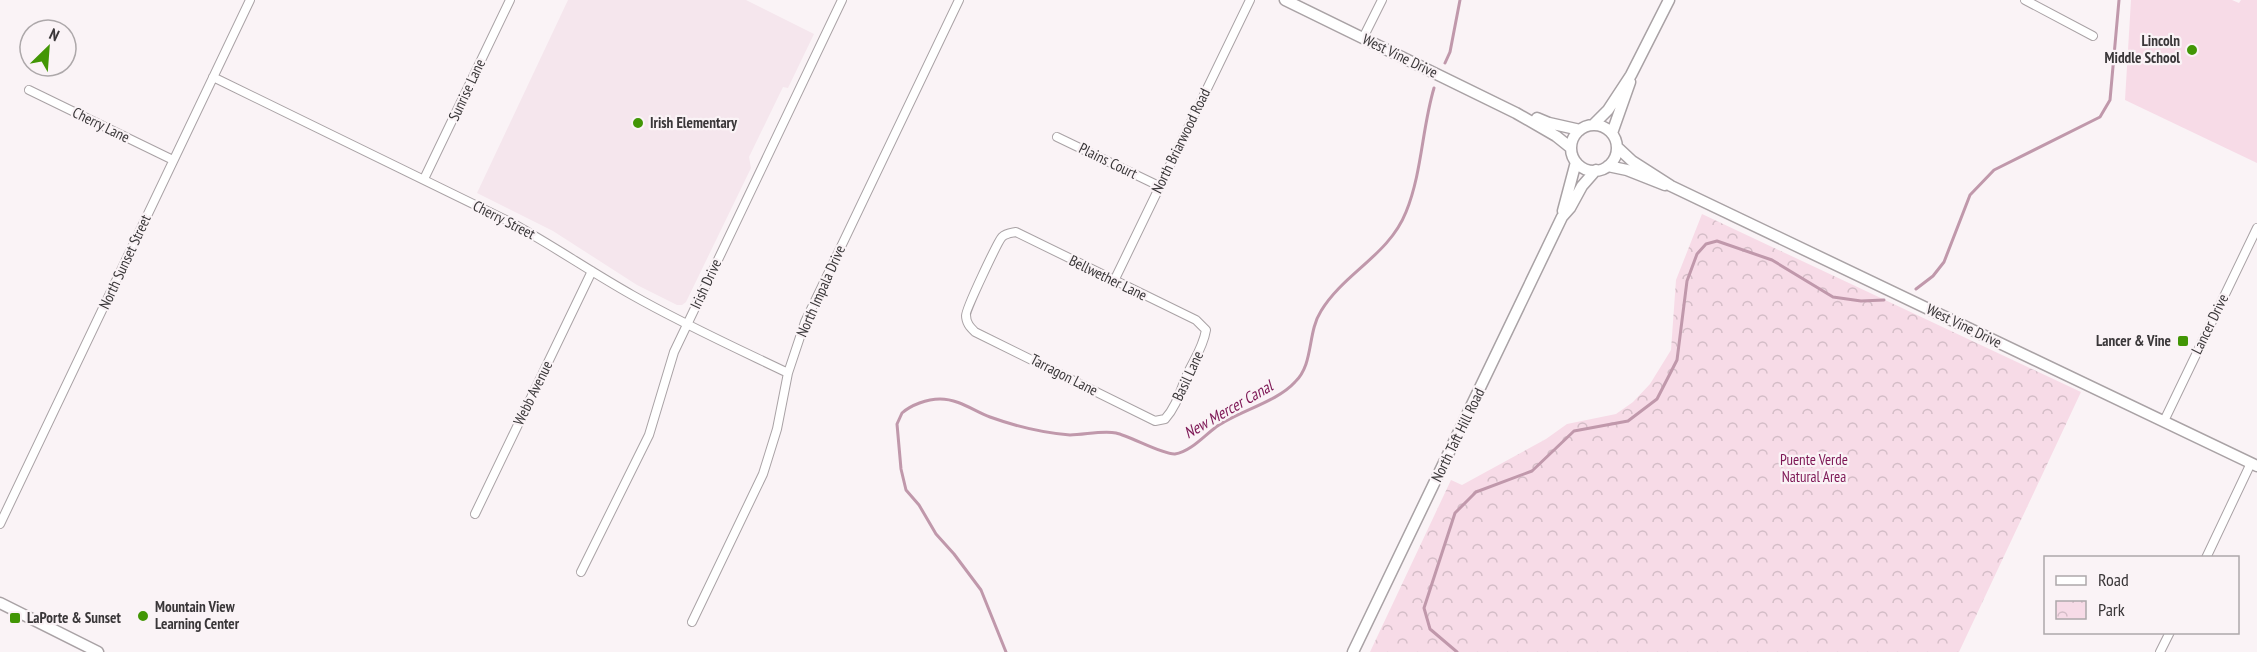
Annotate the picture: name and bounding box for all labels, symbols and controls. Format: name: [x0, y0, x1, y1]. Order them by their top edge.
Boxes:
north arrow: [18, 18, 78, 78]
text: N: [46, 24, 62, 45]
street label: West Vine Drive: [1360, 29, 1441, 82]
place label: Lincoln Middle School: [2105, 31, 2180, 67]
marker: Lincoln Middle School: [2185, 43, 2199, 57]
street label: Sunrise Lane: [444, 56, 489, 124]
street label: North Briarwood Road: [1147, 85, 1214, 196]
street label: Cherry Lane: [70, 103, 133, 146]
place label: Irish Elementary: [650, 113, 738, 132]
marker: Irish Elementary: [631, 116, 645, 130]
street label: Plains Court: [1076, 138, 1140, 183]
street label: Cherry Street: [470, 196, 539, 243]
street label: North Sunset Street: [94, 212, 155, 312]
street label: North Impala Drive: [792, 242, 849, 340]
street label: Bellwether Lane: [1066, 251, 1150, 305]
street label: Irish Drive: [686, 256, 725, 312]
street label: Lancer Drive: [2187, 291, 2232, 357]
street label: West Vine Drive: [1924, 299, 2005, 352]
place label: Lancer & Vine: [2096, 331, 2171, 350]
marker: Lancer & Vine: [2176, 334, 2190, 348]
street label: Basil Lane: [1168, 348, 1207, 404]
street label: Tarragon Lane: [1027, 349, 1101, 400]
street label: Webb Avenue: [509, 357, 556, 428]
water label: New Mercer Canal: [1180, 375, 1277, 442]
street label: North Taft Hill Road: [1427, 385, 1488, 485]
park label: Puente Verde Natural Area: [1780, 450, 1848, 486]
legend: [2044, 556, 2239, 634]
text: Road: [2098, 568, 2129, 591]
place label: Mountain View Learning Center: [155, 597, 240, 633]
text: Park: [2098, 598, 2125, 621]
place label: LaPorte & Sunset: [27, 608, 121, 627]
marker: Mountain View Learning Center: [136, 609, 150, 623]
marker: LaPorte & Sunset: [8, 611, 22, 625]

